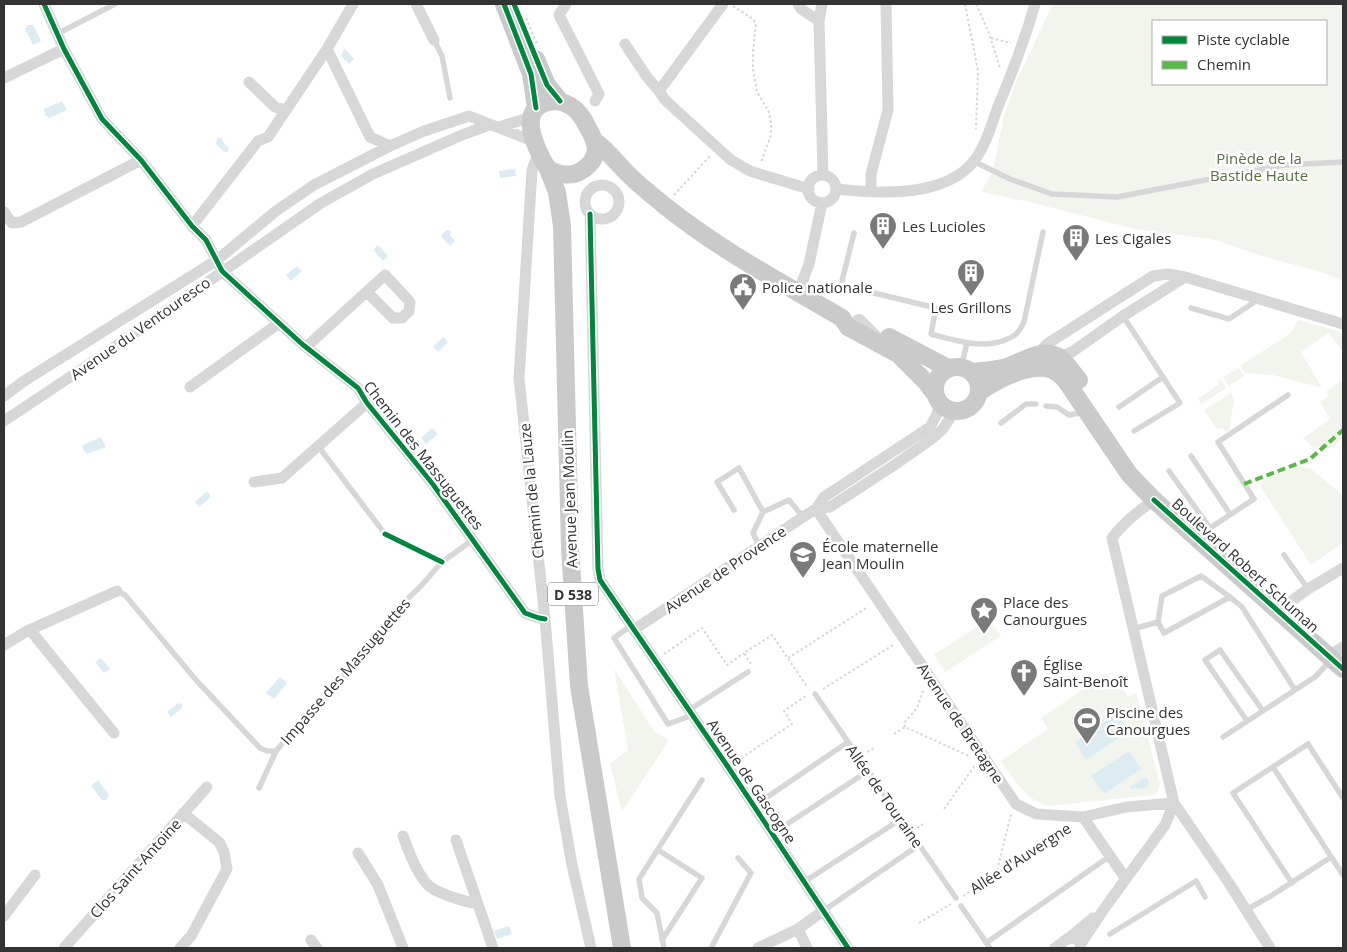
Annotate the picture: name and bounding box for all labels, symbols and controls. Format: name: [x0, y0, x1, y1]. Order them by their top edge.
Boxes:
legend: [1152, 20, 1327, 85]
text: Piste cyclable: [1197, 29, 1290, 49]
text: Chemin: [1197, 54, 1251, 74]
park label: Pinède de la Bastide Haute: [1210, 148, 1308, 185]
building icon: Les Lucioles: [868, 211, 898, 250]
place label: Les Lucioles: [902, 216, 986, 236]
building icon: Les Cigales: [1061, 223, 1091, 262]
place label: Les Cigales: [1095, 228, 1171, 248]
building icon: Les Grillons: [956, 258, 986, 297]
street label: Avenue du Ventouresco: [66, 272, 214, 384]
public building icon: Police nationale: [728, 272, 758, 311]
place label: Police nationale: [762, 277, 873, 297]
place label: Les Grillons: [930, 297, 1012, 317]
street label: Chemin des Massuguettes: [360, 376, 488, 534]
street label: Chemin de la Lauze: [514, 422, 548, 560]
street label: Avenue Jean Moulin: [557, 429, 581, 569]
street label: Boulevard Robert Schuman: [1168, 493, 1324, 637]
street label: Avenue de Provence: [660, 521, 790, 617]
place label: École maternelle Jean Moulin: [820, 536, 938, 573]
school or university icon: École maternelle Jean Moulin: [788, 540, 818, 579]
road number: D 538: [548, 582, 598, 606]
place label: Place des Canourgues: [1003, 592, 1087, 629]
street label: Impasse des Massuguettes: [276, 593, 414, 749]
place icon: Place des Canourgues: [969, 596, 999, 635]
place label: Église Saint-Benoît: [1043, 654, 1128, 691]
church icon: Église Saint-Benoît: [1009, 658, 1039, 697]
street label: Avenue de Bretagne: [913, 659, 1009, 787]
place label: Piscine des Canourgues: [1106, 702, 1190, 739]
sports icon: Piscine des Canourgues: [1072, 706, 1102, 745]
street label: Avenue de Gascogne: [703, 715, 801, 847]
street label: Allée de Touraine: [842, 740, 928, 852]
street label: Clos Saint-Antoine: [85, 814, 185, 922]
street label: Allée d'Auvergne: [966, 818, 1074, 898]

